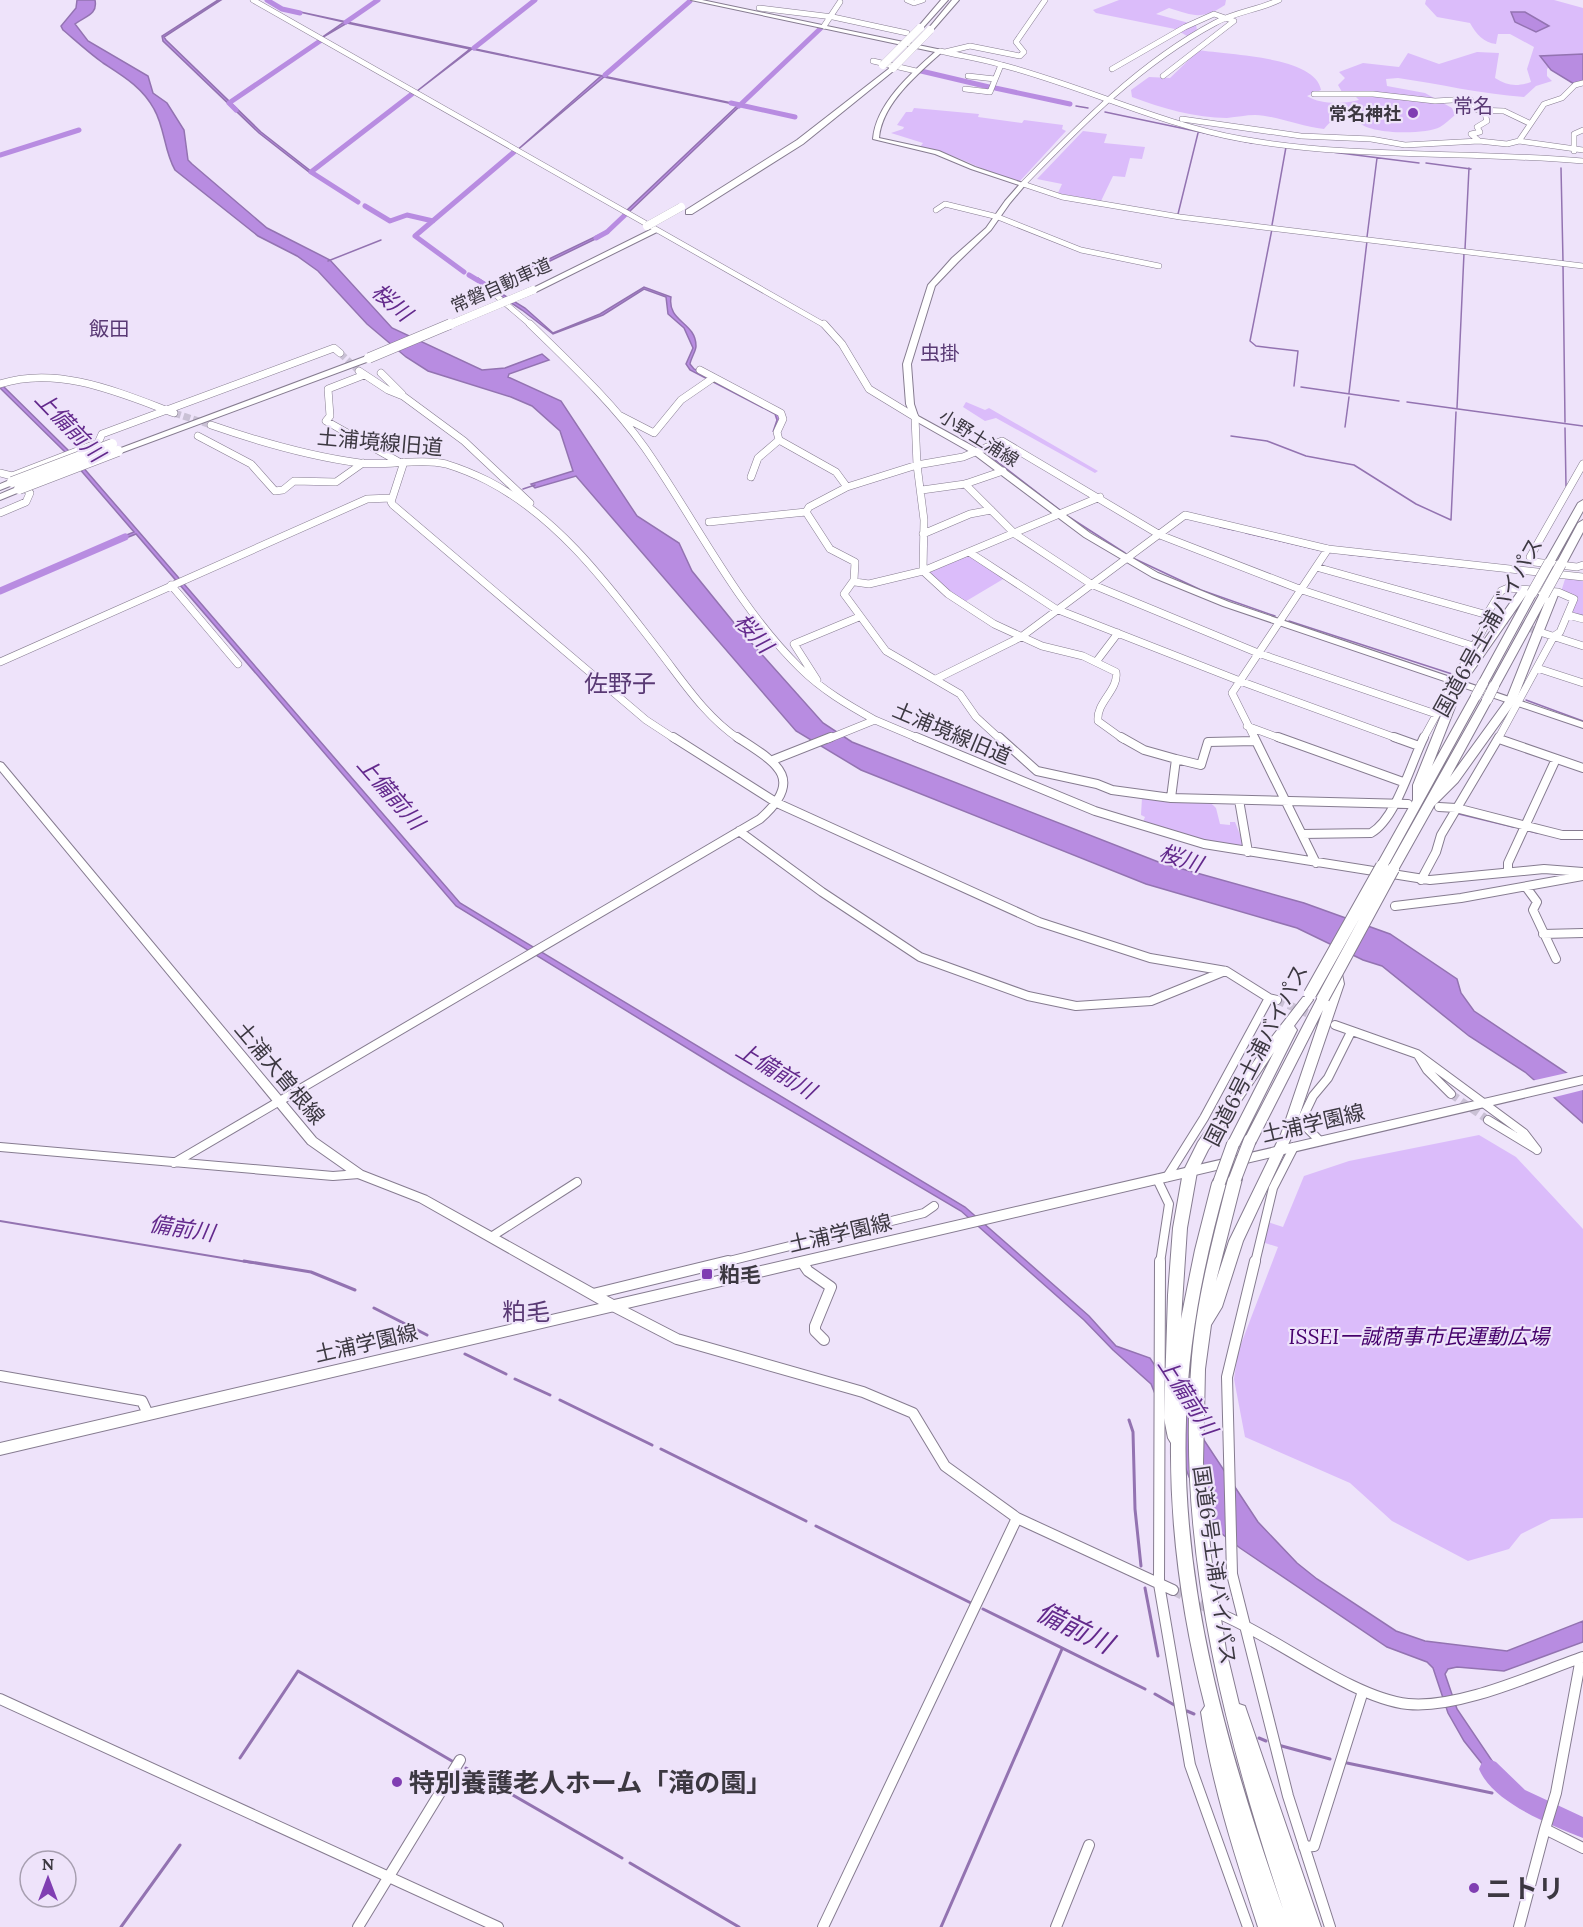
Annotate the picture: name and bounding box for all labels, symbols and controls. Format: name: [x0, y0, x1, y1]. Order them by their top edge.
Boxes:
district label: 常名: [1453, 93, 1493, 118]
place label: 常名神社: [1329, 102, 1401, 125]
marker: 常名神社: [1406, 106, 1420, 120]
street label: 常磐自動車道: [447, 253, 555, 317]
water label: 桜川: [366, 277, 419, 328]
district label: 飯田: [89, 316, 129, 341]
district label: 虫掛: [920, 340, 960, 365]
water label: 上備前川: [29, 385, 112, 469]
street label: 小野土浦線: [935, 404, 1023, 472]
street label: 土浦境線旧道: [316, 423, 444, 461]
street label: 国道6号土浦バイパス: [1428, 533, 1548, 721]
water label: 桜川: [729, 607, 780, 660]
district label: 佐野子: [584, 668, 656, 699]
street label: 土浦境線旧道: [889, 696, 1015, 770]
water label: 上備前川: [352, 751, 432, 837]
water label: 桜川: [1156, 838, 1208, 879]
street label: 国道6号土浦バイパス: [1198, 959, 1314, 1151]
street label: 土浦大曽根線: [229, 1016, 331, 1130]
water label: 上備前川: [731, 1035, 823, 1106]
street label: 土浦学園線: [1259, 1098, 1367, 1148]
street label: 土浦学園線: [786, 1208, 894, 1258]
water label: 備前川: [147, 1209, 219, 1247]
place label: 粕毛: [719, 1261, 761, 1288]
marker: 粕毛: [700, 1267, 714, 1281]
district label: 粕毛: [502, 1296, 550, 1327]
street label: 土浦学園線: [312, 1318, 420, 1368]
park label: ISSEI一誠商事市民運動広場: [1289, 1323, 1551, 1350]
water label: 上備前川: [1152, 1351, 1225, 1442]
street label: 国道6号土浦バイパス: [1188, 1464, 1242, 1666]
water label: 備前川: [1031, 1594, 1122, 1661]
place label: 特別養護老人ホーム「滝の園」: [409, 1766, 772, 1799]
marker: 特別養護老人ホーム「滝の園」: [390, 1775, 404, 1789]
north arrow: [18, 1849, 78, 1909]
text: N: [42, 1854, 54, 1874]
place label: ニトリ: [1486, 1872, 1564, 1905]
marker: ニトリ: [1467, 1881, 1481, 1895]

